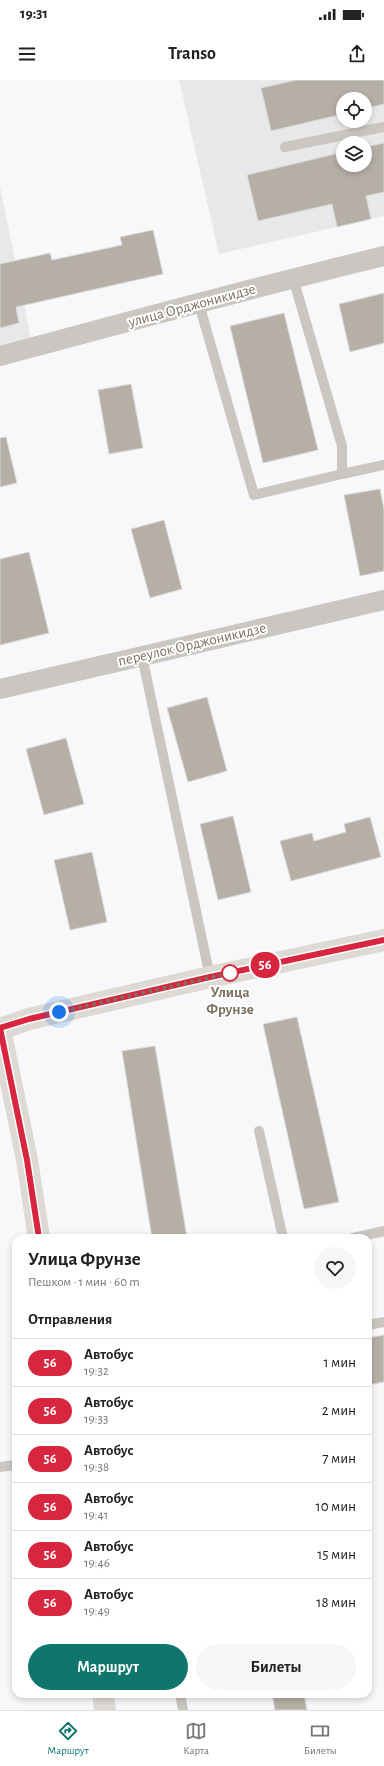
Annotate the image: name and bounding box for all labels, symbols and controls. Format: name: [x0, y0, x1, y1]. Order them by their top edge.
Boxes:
text: 19:31: [20, 6, 48, 21]
icon: menu: [16, 43, 38, 65]
icon: share: [346, 43, 368, 65]
text: Transo: [168, 45, 216, 63]
map controls: [336, 92, 372, 172]
button: locate: [336, 92, 372, 128]
button: layers: [336, 136, 372, 172]
street label: улица Орджоникидзе: [126, 281, 257, 330]
street label: переулок Орджоникидзе: [117, 620, 268, 669]
line badge: 56: [247, 952, 283, 978]
text: 56: [259, 958, 271, 972]
marker: Улица Фрунзе: [221, 964, 239, 982]
place label: Улица Фрунзе: [206, 985, 254, 1017]
your location: [49, 1002, 69, 1022]
button: heart: [314, 1247, 356, 1289]
text: Улица Фрунзе: [28, 1250, 141, 1269]
text: Пешком · 1 мин · 60 m: [28, 1276, 140, 1289]
text: Отправления: [28, 1312, 112, 1327]
text: Автобус: [84, 1347, 134, 1362]
text: 1 мин: [323, 1355, 356, 1370]
text: 56: [44, 1356, 56, 1370]
text: 19:32: [84, 1365, 109, 1378]
text: Автобус: [84, 1395, 134, 1410]
text: 2 мин: [322, 1403, 356, 1418]
text: 56: [44, 1404, 56, 1418]
text: 19:33: [84, 1413, 108, 1426]
text: Автобус: [84, 1443, 134, 1458]
text: 7 мин: [322, 1451, 356, 1466]
text: 56: [44, 1452, 56, 1466]
text: 19:38: [84, 1461, 109, 1474]
text: Автобус: [84, 1491, 134, 1506]
text: 10 мин: [316, 1499, 356, 1514]
text: 56: [44, 1500, 56, 1514]
text: 19:41: [84, 1509, 108, 1522]
text: Автобус: [84, 1539, 134, 1554]
text: 15 мин: [317, 1547, 356, 1562]
text: 56: [44, 1548, 56, 1562]
text: 19:46: [84, 1557, 110, 1570]
text: Автобус: [84, 1587, 134, 1602]
text: 18 мин: [316, 1595, 356, 1610]
text: 56: [44, 1596, 56, 1610]
text: 19:49: [84, 1605, 110, 1618]
button: Маршрут: [28, 1644, 188, 1690]
button: Билеты: [196, 1644, 356, 1690]
tab: Маршрут: [47, 1720, 89, 1757]
tab: Карта: [183, 1720, 209, 1757]
tab: Билеты: [304, 1720, 337, 1757]

